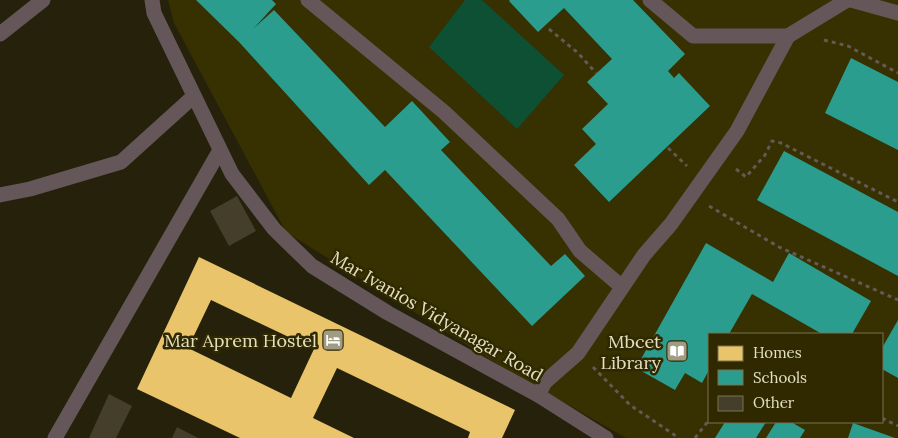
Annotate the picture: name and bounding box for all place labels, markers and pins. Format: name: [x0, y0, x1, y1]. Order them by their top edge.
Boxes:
hotel icon: Mar Aprem Hostel: [321, 328, 345, 352]
place label: Mar Aprem Hostel: [164, 329, 317, 352]
place label: Mbcet Library: [601, 330, 661, 374]
library icon: Mbcet Library: [665, 339, 689, 363]

